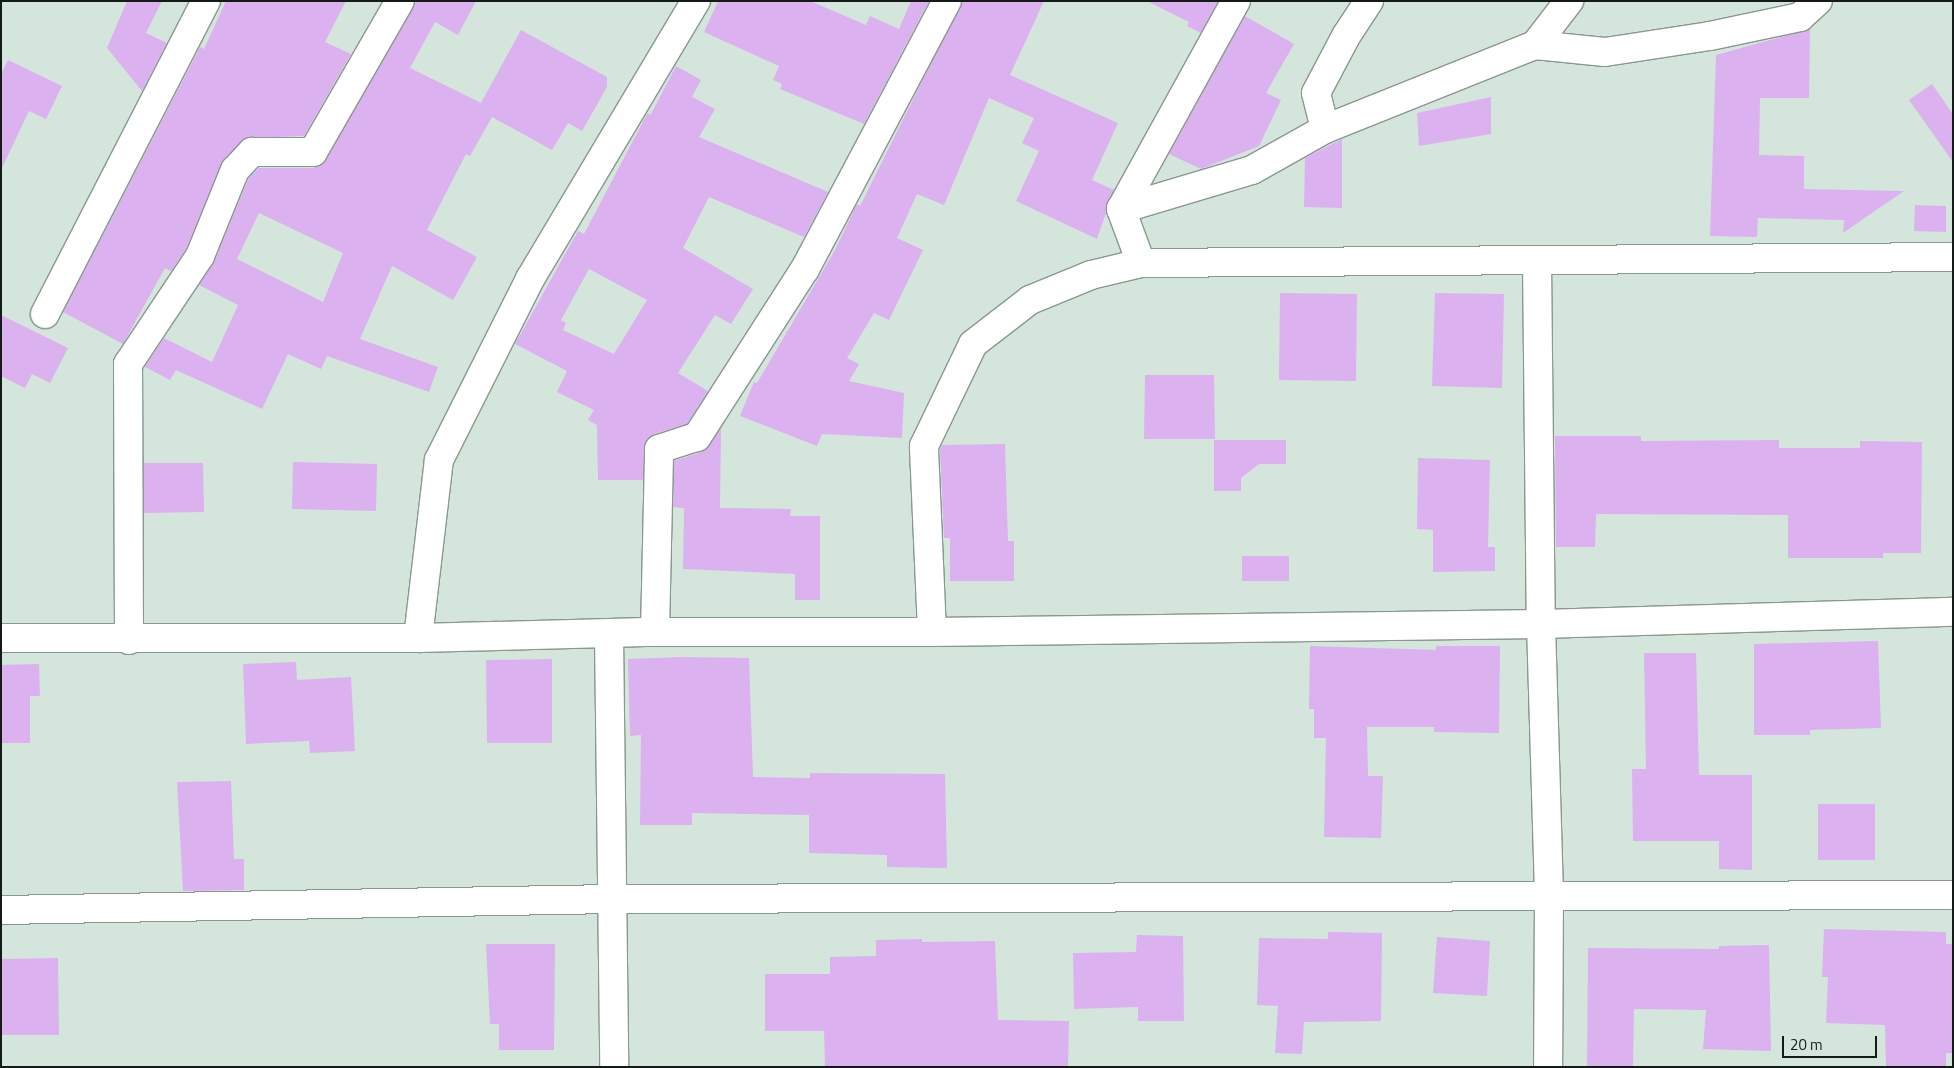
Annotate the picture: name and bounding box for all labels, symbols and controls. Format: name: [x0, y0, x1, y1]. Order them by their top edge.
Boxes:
scale bar: [1784, 1026, 1879, 1058]
text: 20 m: [1790, 1033, 1823, 1056]

